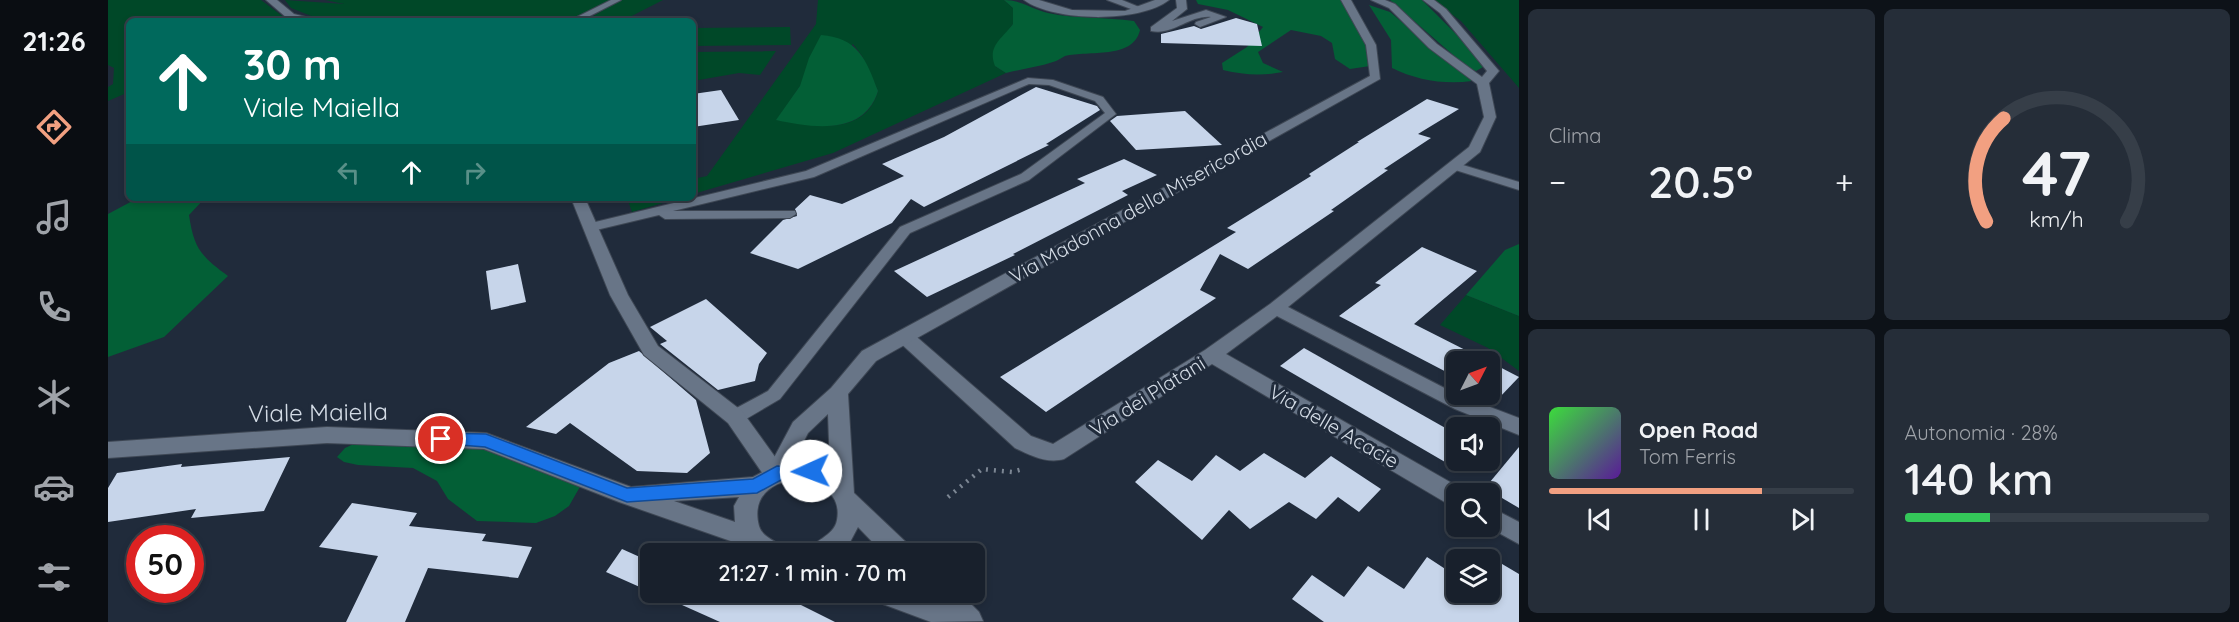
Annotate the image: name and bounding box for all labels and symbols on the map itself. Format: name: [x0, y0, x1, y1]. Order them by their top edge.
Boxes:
street label: Via Madonna della Misericordia: [1005, 126, 1271, 288]
street label: Via dei Platani: [1085, 351, 1209, 441]
north arrow: [1446, 351, 1500, 405]
street label: Via delle Acacie: [1265, 379, 1403, 473]
street label: Viale Maiella: [248, 396, 388, 428]
pin: [415, 413, 466, 464]
position arrow: [779, 439, 843, 503]
speed limit sign: 50: [126, 525, 204, 603]

